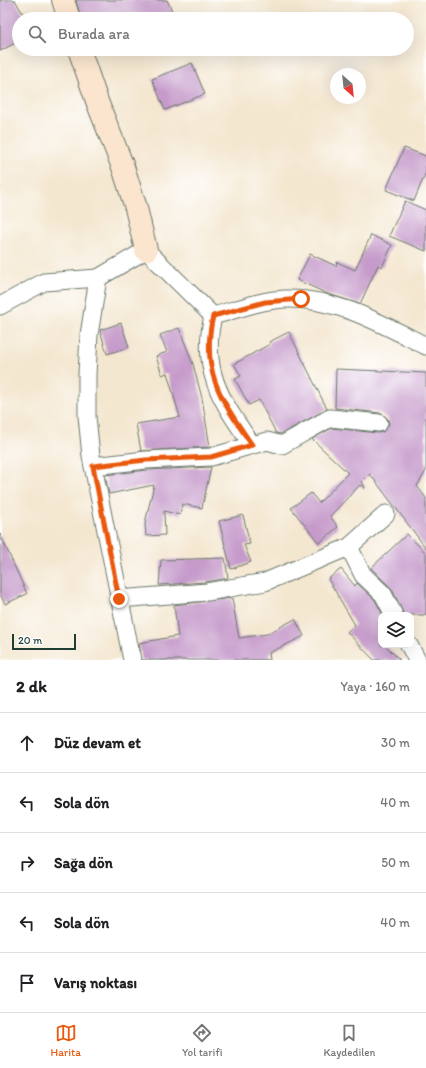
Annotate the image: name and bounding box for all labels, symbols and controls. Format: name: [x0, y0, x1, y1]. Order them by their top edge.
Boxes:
search box: [12, 12, 414, 56]
icon: search: [26, 23, 48, 45]
text: Burada ara: [58, 25, 130, 43]
north arrow: [330, 68, 366, 104]
route start: [292, 290, 310, 308]
route end: [110, 590, 128, 608]
map controls: [378, 612, 414, 648]
button: layers: [378, 612, 414, 648]
scale bar: [12, 632, 76, 651]
text: 20 m: [18, 634, 42, 647]
text: 2 dk: [16, 676, 47, 696]
text: Yaya · 160 m: [341, 679, 410, 694]
icon: ahead: [16, 732, 38, 754]
text: Düz devam et: [54, 734, 141, 752]
text: 30 m: [381, 735, 410, 750]
icon: left: [16, 792, 38, 814]
text: Sola dön: [54, 794, 109, 812]
text: 40 m: [380, 795, 410, 810]
icon: right: [16, 852, 38, 874]
text: Sağa dön: [54, 854, 113, 872]
text: 50 m: [381, 855, 410, 870]
icon: left: [16, 912, 38, 934]
text: Sola dön: [54, 914, 109, 932]
text: 40 m: [380, 915, 410, 930]
icon: arrive: [16, 972, 38, 994]
text: Varış noktası: [54, 974, 137, 992]
tab: Harita: [51, 1022, 81, 1059]
tab: Yol tarifi: [182, 1022, 222, 1059]
tab: Kaydedilen: [323, 1022, 375, 1059]

